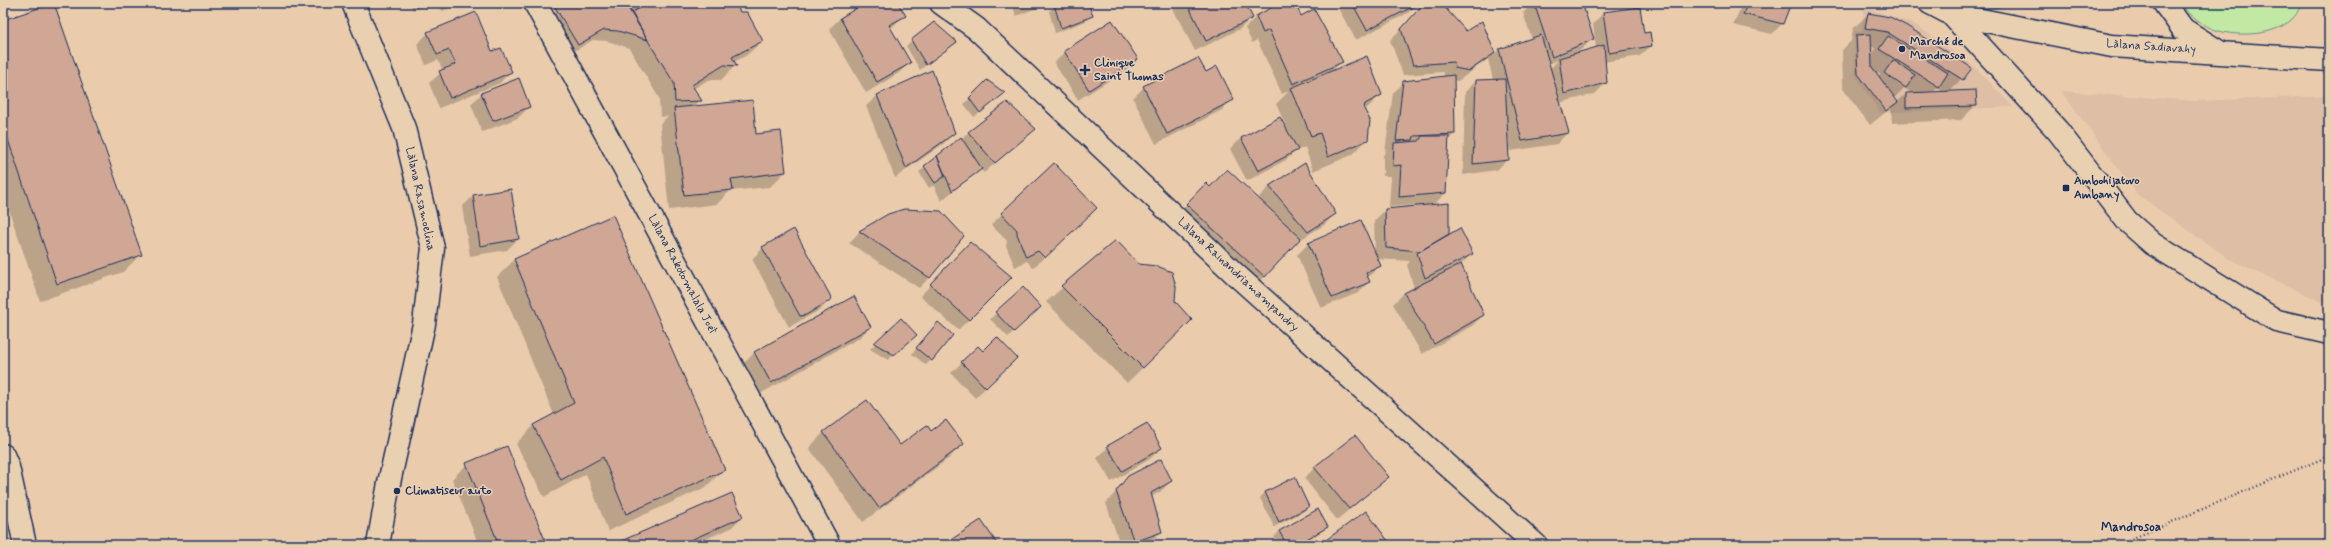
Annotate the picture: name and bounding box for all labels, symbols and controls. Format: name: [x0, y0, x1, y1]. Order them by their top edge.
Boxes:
place label: Marché de Mandrosoa: [1910, 34, 1966, 64]
street label: Làlana Sadiavahy: [2106, 36, 2197, 58]
marker: Marché de Mandrosoa: [1897, 44, 1907, 54]
place label: Clinique Saint Thomas: [1094, 55, 1164, 85]
marker: Clinique Saint Thomas: [1079, 64, 1091, 76]
street label: Làlana Rasamoelina: [401, 146, 439, 252]
place label: Ambohijatovo Ambany: [2074, 173, 2140, 203]
marker: Ambohijatovo Ambany: [2061, 183, 2071, 193]
street label: Làlana Rakotomalala Joël: [644, 212, 721, 337]
street label: Làlana Rainandriamampandry: [1174, 214, 1302, 336]
place label: Climatiseur auto: [405, 483, 491, 499]
marker: Climatiseur auto: [392, 486, 402, 496]
district label: Mandrosoa: [2101, 519, 2161, 536]

